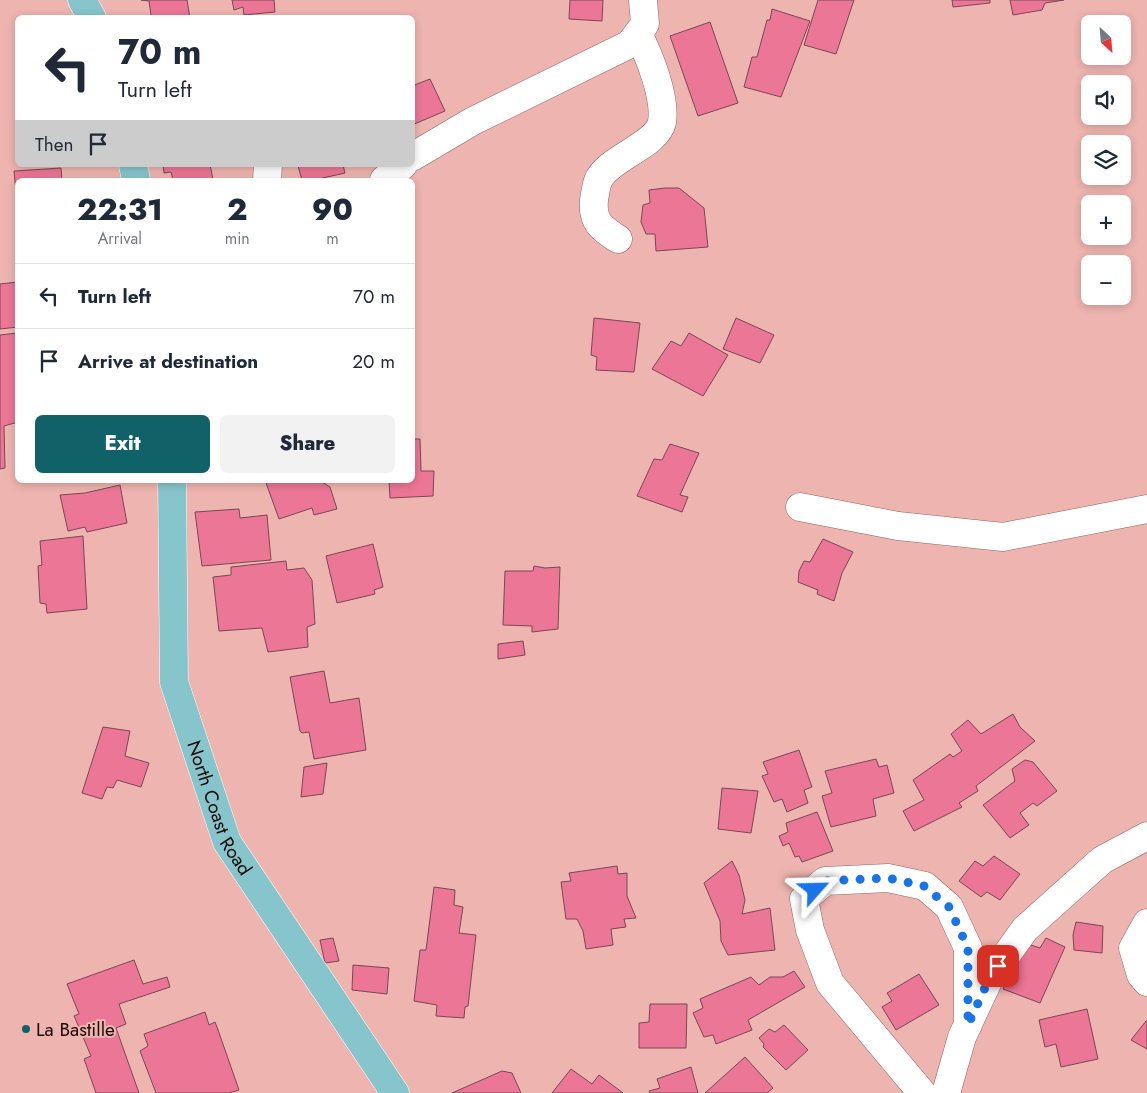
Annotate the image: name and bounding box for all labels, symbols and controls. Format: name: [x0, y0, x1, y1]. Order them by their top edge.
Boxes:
north arrow: [1081, 15, 1131, 65]
map controls: [1081, 15, 1131, 305]
text: 70 m: [118, 27, 201, 77]
icon: left: [35, 35, 100, 100]
text: Turn left: [118, 73, 192, 105]
button: sound: [1081, 75, 1131, 125]
icon: arrive: [84, 130, 112, 158]
text: Then: [35, 131, 74, 158]
button: layers: [1081, 135, 1131, 185]
text: 22:31: [77, 188, 163, 231]
text: 2: [227, 188, 247, 231]
text: 90: [312, 188, 353, 231]
button: +: [1081, 195, 1131, 245]
text: Arrival: [98, 227, 142, 250]
text: min: [225, 227, 250, 250]
text: m: [326, 227, 339, 250]
button: −: [1081, 255, 1131, 305]
icon: left: [35, 282, 63, 310]
text: Turn left: [78, 283, 151, 310]
text: 70 m: [353, 283, 395, 310]
icon: arrive: [35, 347, 63, 375]
text: Arrive at destination: [78, 348, 258, 375]
text: 20 m: [352, 348, 395, 375]
button: Exit: [35, 415, 210, 473]
button: Share: [220, 415, 395, 473]
street label: North Coast Road: [181, 737, 259, 880]
position arrow: [788, 863, 840, 915]
pin: [977, 945, 1019, 987]
icon: arrive: [984, 952, 1012, 980]
place label: La Bastille: [36, 1016, 115, 1043]
marker: La Bastille: [20, 1023, 32, 1035]

